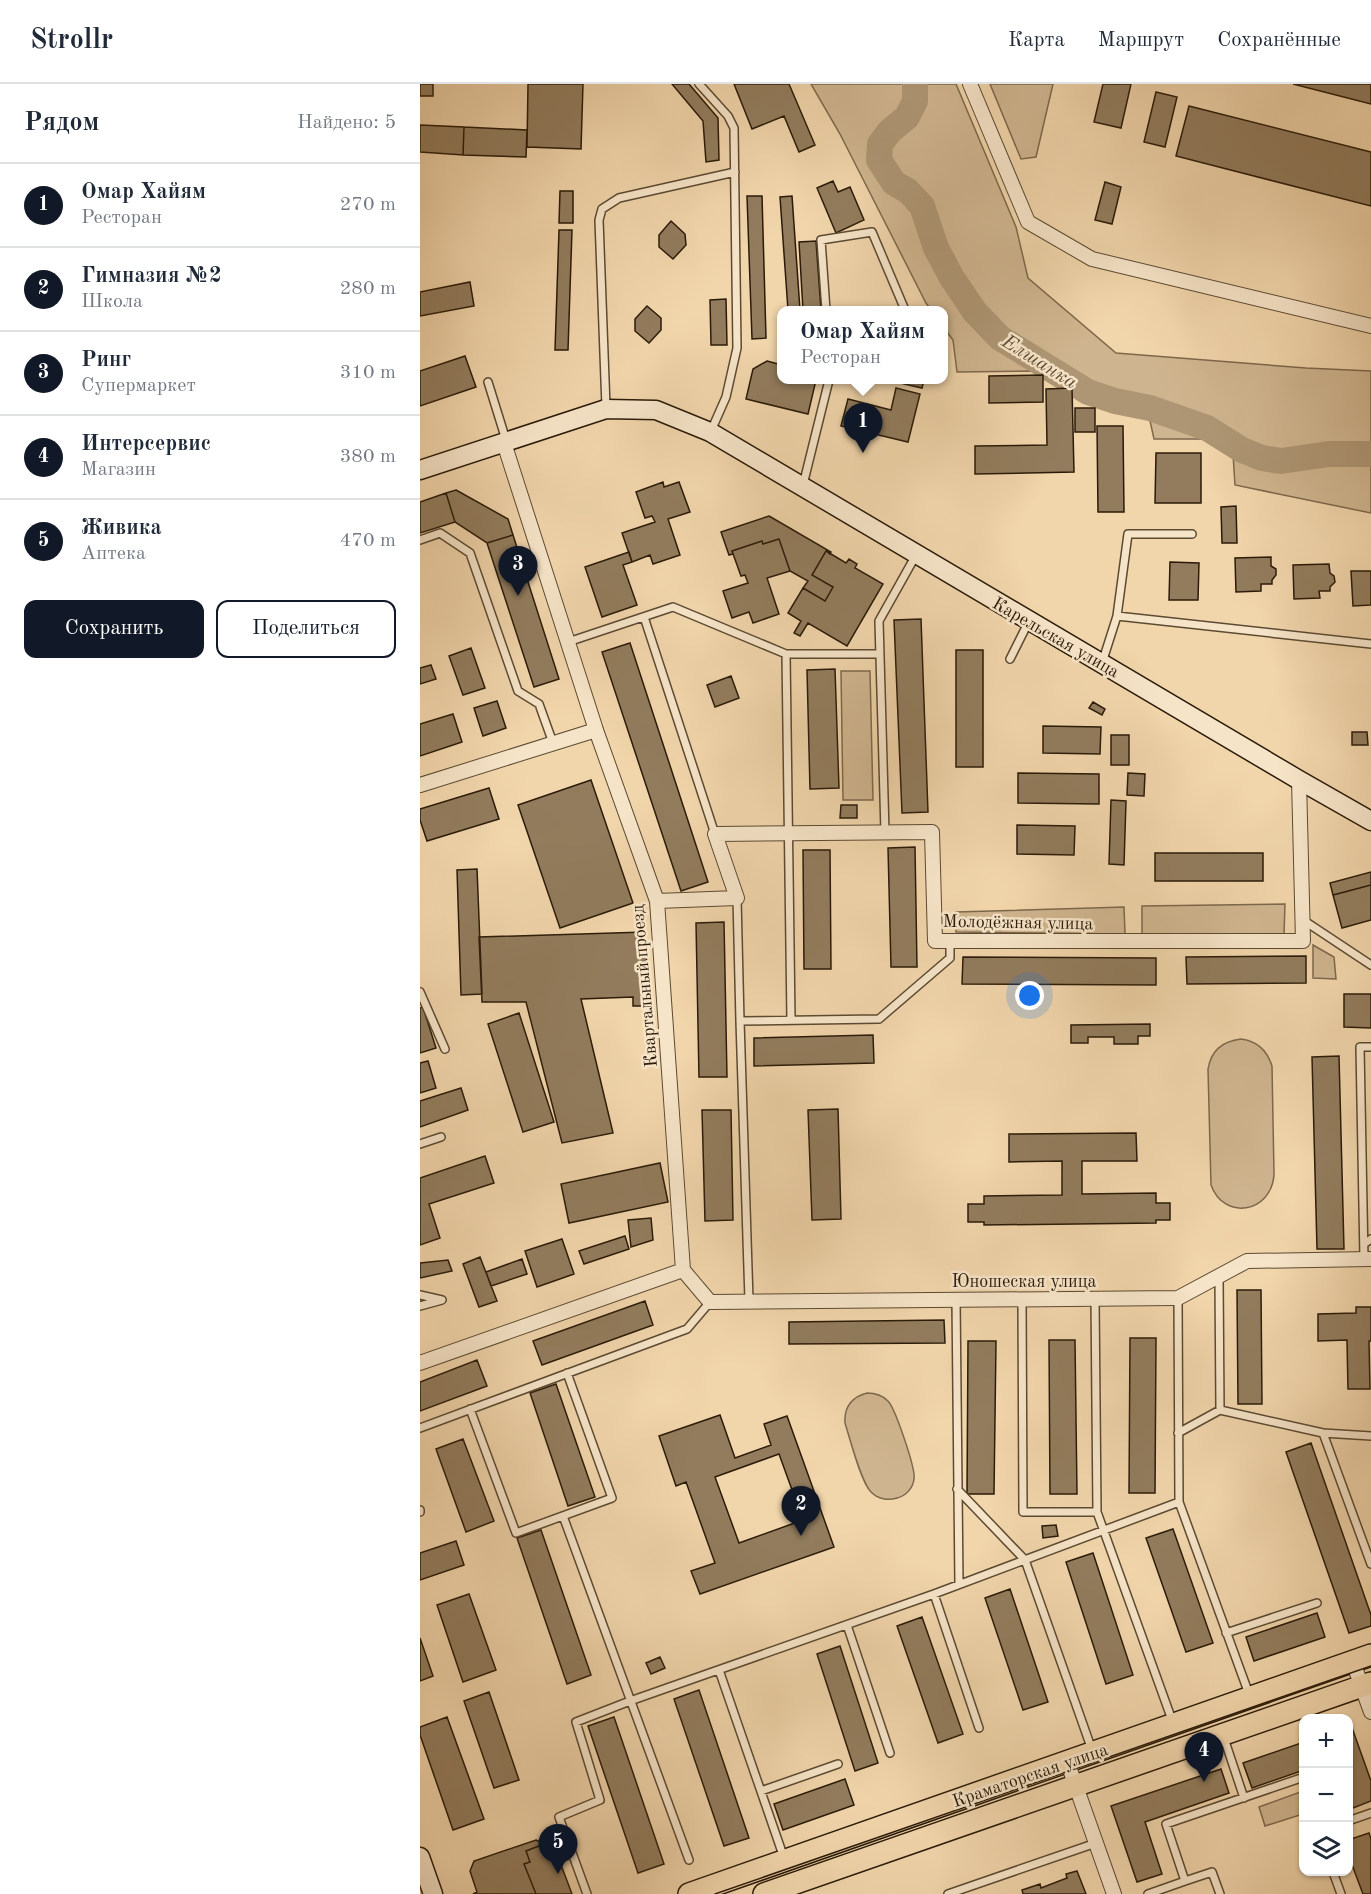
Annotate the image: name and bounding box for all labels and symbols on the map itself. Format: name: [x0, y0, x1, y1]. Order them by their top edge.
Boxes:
water label: Елшанка: [997, 331, 1080, 394]
pin: 1: [844, 404, 882, 453]
pin: 3: [498, 546, 538, 596]
street label: Карельская улица: [989, 594, 1122, 682]
street label: Квартальный проезд: [629, 904, 661, 1068]
street label: Молодёжная улица: [942, 913, 1094, 933]
your location: [1015, 981, 1044, 1010]
street label: Юношеская улица: [951, 1273, 1097, 1291]
pin: 2: [782, 1486, 820, 1536]
pin: 4: [1184, 1732, 1224, 1782]
street label: Краматорская улица: [950, 1741, 1111, 1811]
pin: 5: [538, 1824, 578, 1874]

